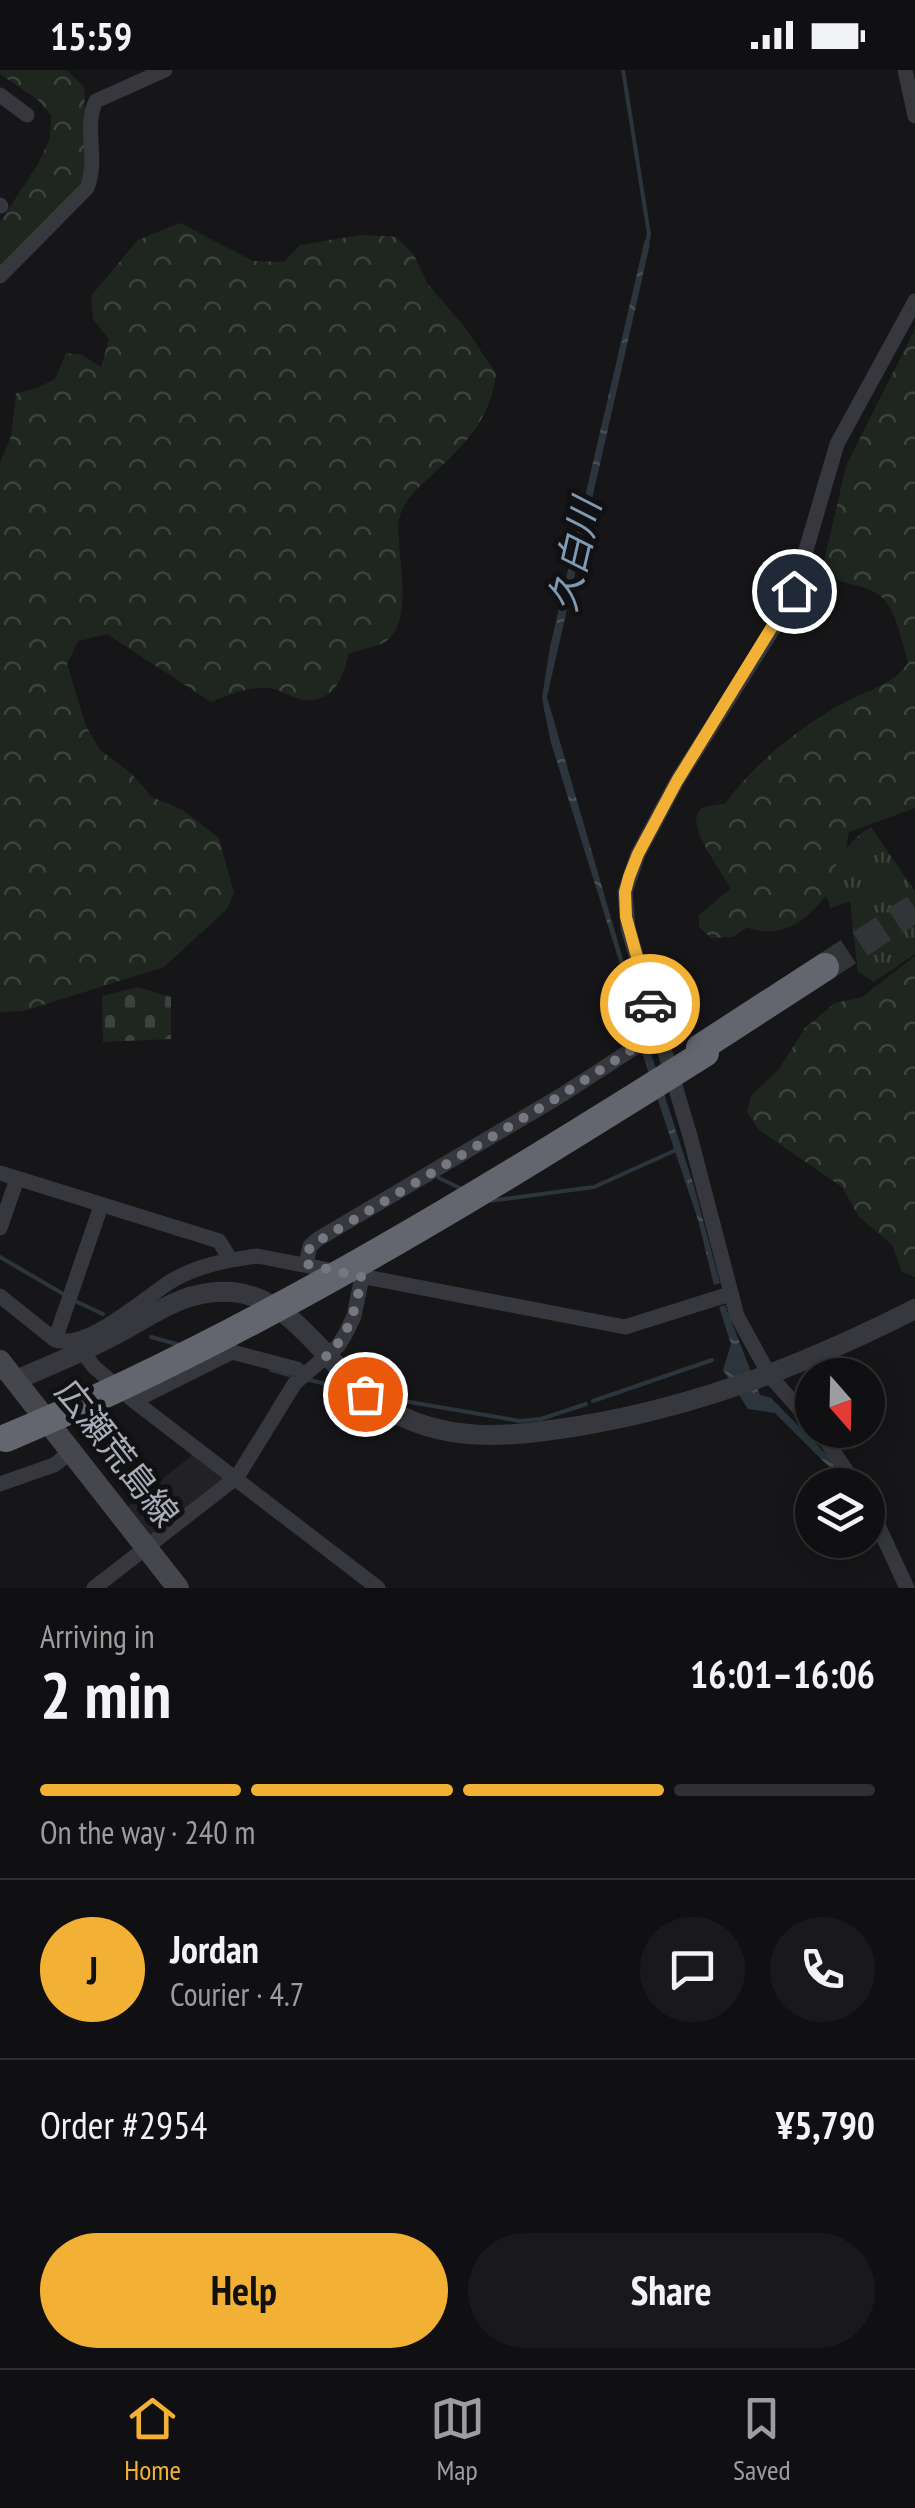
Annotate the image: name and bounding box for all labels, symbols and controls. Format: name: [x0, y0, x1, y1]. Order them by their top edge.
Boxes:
text: 15:59: [50, 11, 132, 60]
water label: 久白川: [537, 490, 611, 616]
pin: [752, 549, 837, 634]
icon: home: [767, 564, 822, 619]
courier: [600, 954, 700, 1054]
icon: car: [623, 977, 678, 1032]
pin: [323, 1352, 408, 1437]
north arrow: [795, 1358, 885, 1448]
map controls: [795, 1358, 885, 1558]
icon: bag: [338, 1367, 393, 1422]
street label: 広瀬荒島線: [46, 1369, 190, 1536]
button: layers: [795, 1468, 885, 1558]
text: Arriving in: [40, 1615, 155, 1657]
text: 16:01–16:06: [690, 1649, 875, 1698]
text: 2 min: [40, 1652, 171, 1736]
text: On the way · 240 m: [40, 1811, 255, 1853]
button: chat: [640, 1917, 745, 2022]
button: phone: [770, 1917, 875, 2022]
text: Jordan: [170, 1924, 259, 1973]
text: J: [87, 1945, 98, 1994]
text: Courier · 4.7: [170, 1973, 304, 2015]
text: Order #2954: [40, 2100, 207, 2149]
text: ¥5,790: [776, 2100, 875, 2149]
button: Help: [40, 2233, 448, 2348]
button: Share: [468, 2233, 875, 2348]
tab: Home: [124, 2391, 181, 2488]
tab: Map: [430, 2391, 485, 2488]
tab: Saved: [733, 2391, 791, 2488]

